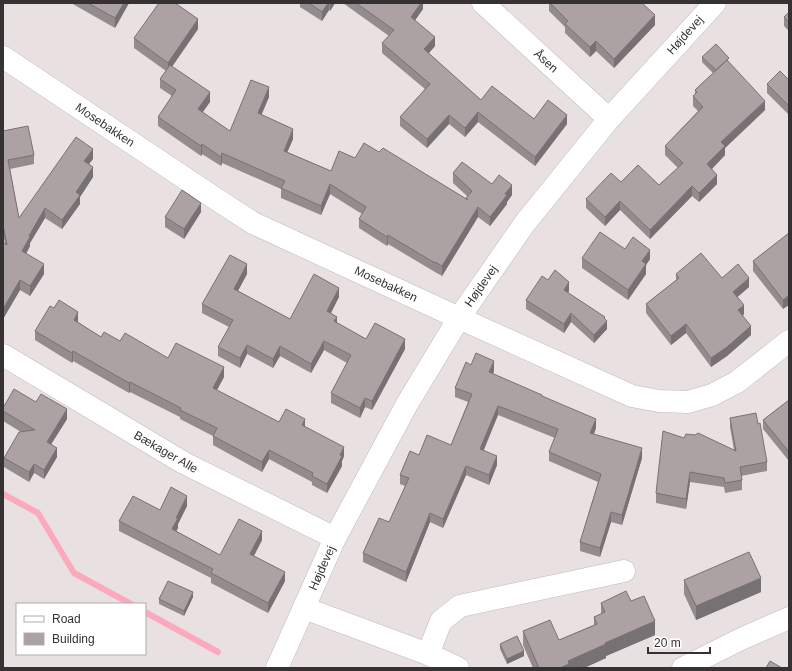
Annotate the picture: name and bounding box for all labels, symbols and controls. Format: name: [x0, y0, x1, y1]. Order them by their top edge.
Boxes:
street label: Højdevej: [664, 13, 706, 57]
street label: Åsen: [531, 46, 562, 75]
street label: Mosebakken: [73, 100, 137, 150]
street label: Mosebakken: [352, 263, 420, 305]
street label: Højdevej: [462, 263, 500, 309]
street label: Bækager Alle: [132, 428, 201, 476]
street label: Højdevej: [306, 544, 338, 592]
legend: [16, 603, 146, 655]
text: Road: [52, 612, 81, 626]
scale bar: [648, 629, 710, 655]
text: Building: [52, 632, 95, 646]
text: 20 m: [654, 636, 681, 650]

